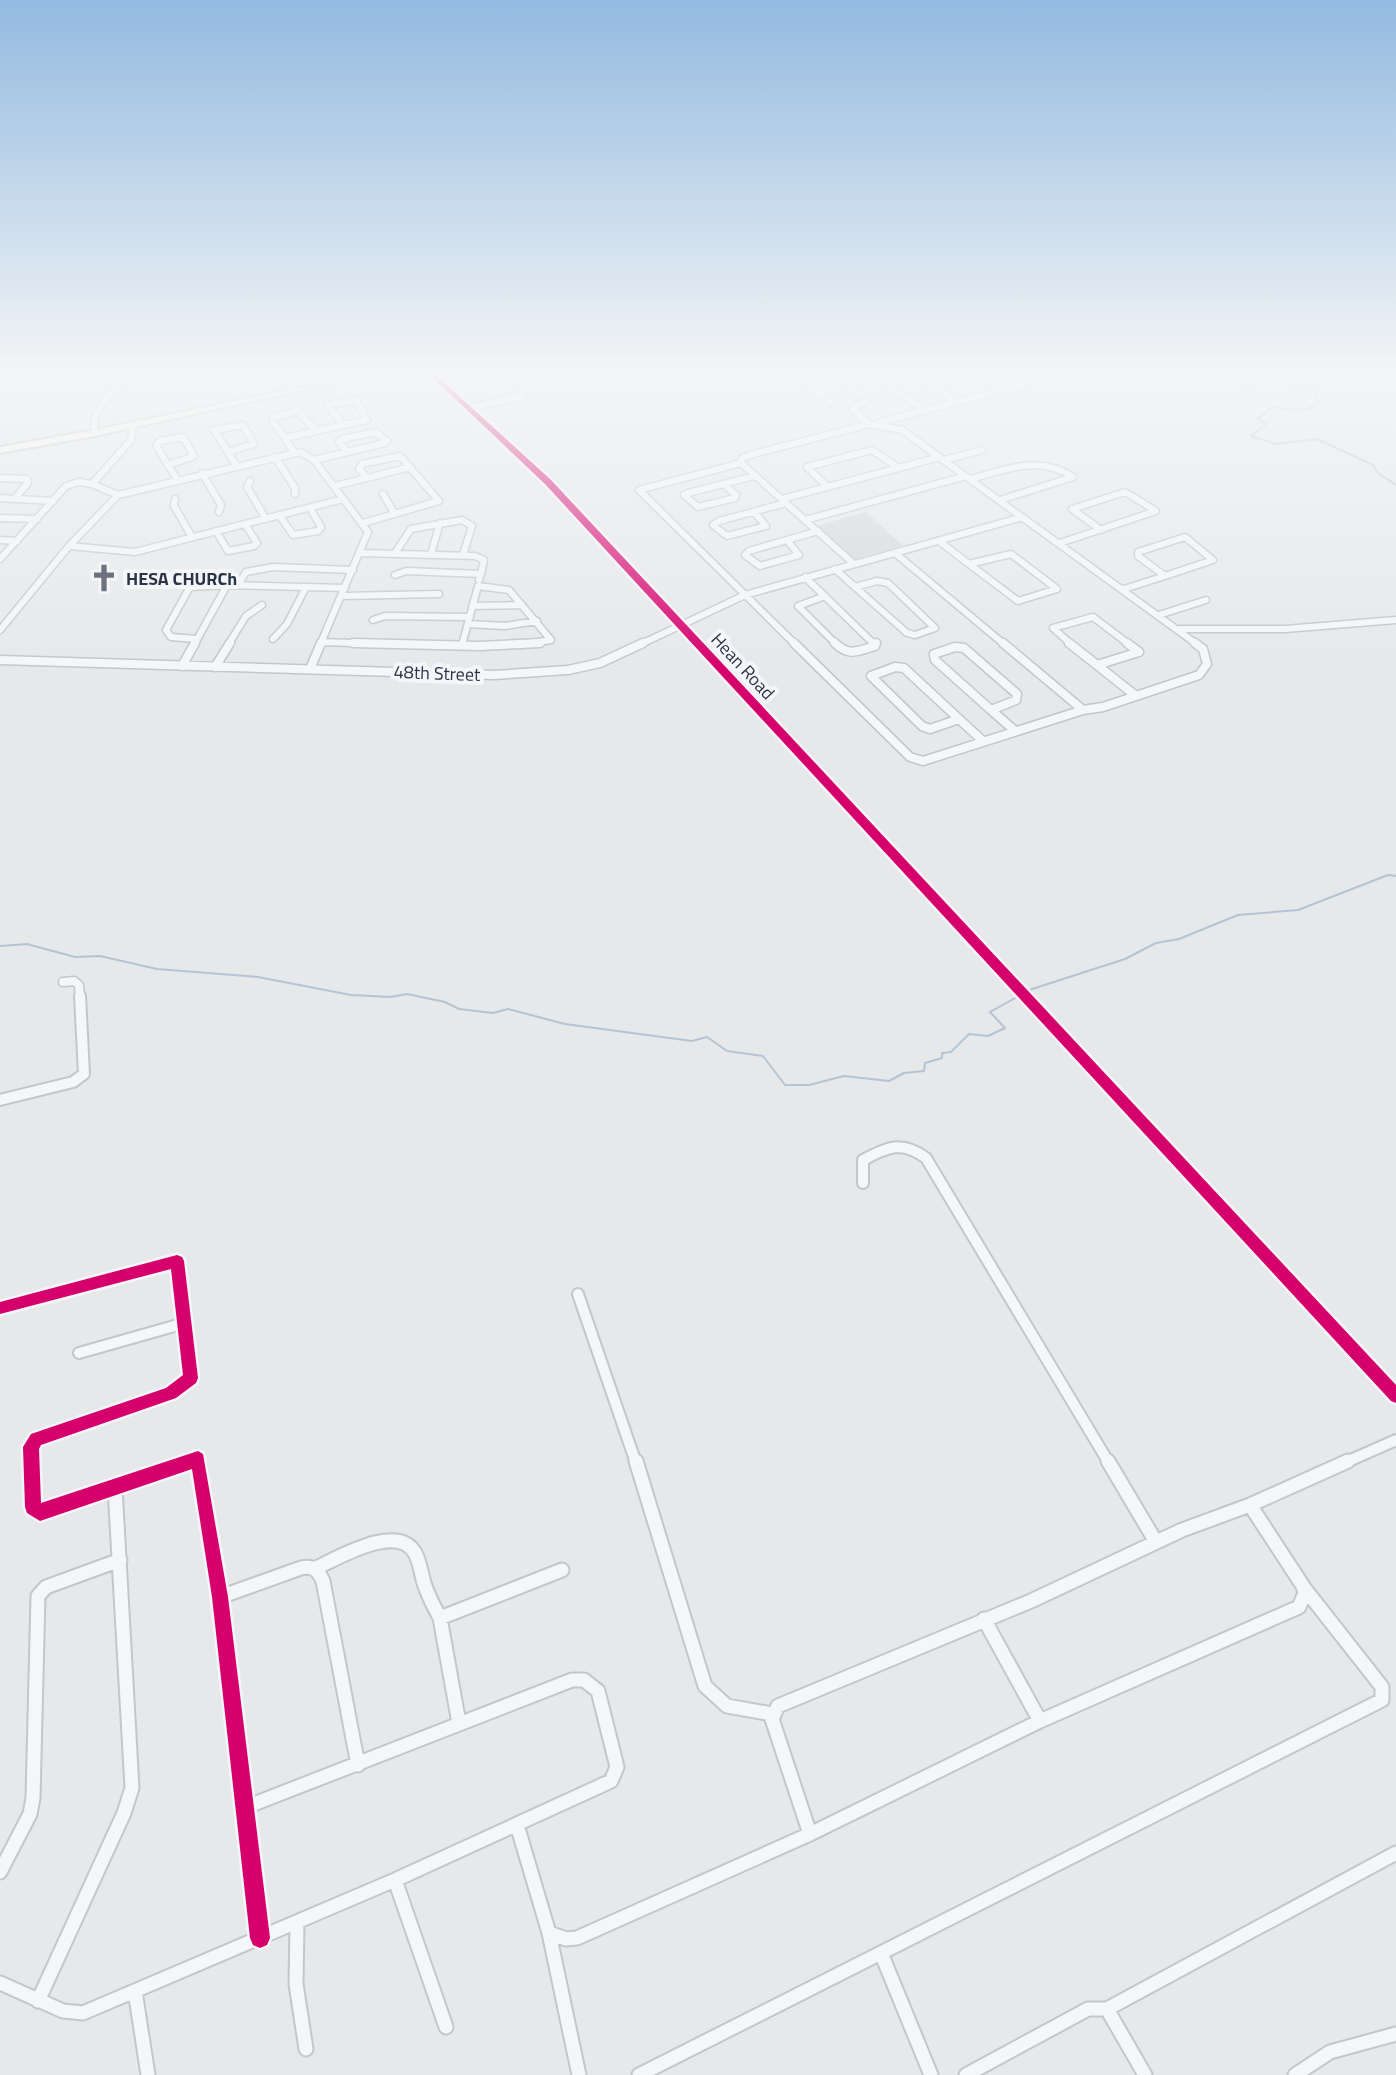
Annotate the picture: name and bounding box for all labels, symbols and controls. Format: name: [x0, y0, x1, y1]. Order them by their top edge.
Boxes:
church icon: HESA CHURCh: [89, 563, 119, 593]
place label: HESA CHURCh: [126, 565, 237, 592]
street label: Hean Road: [705, 627, 781, 705]
street label: 48th Street: [393, 658, 481, 688]

